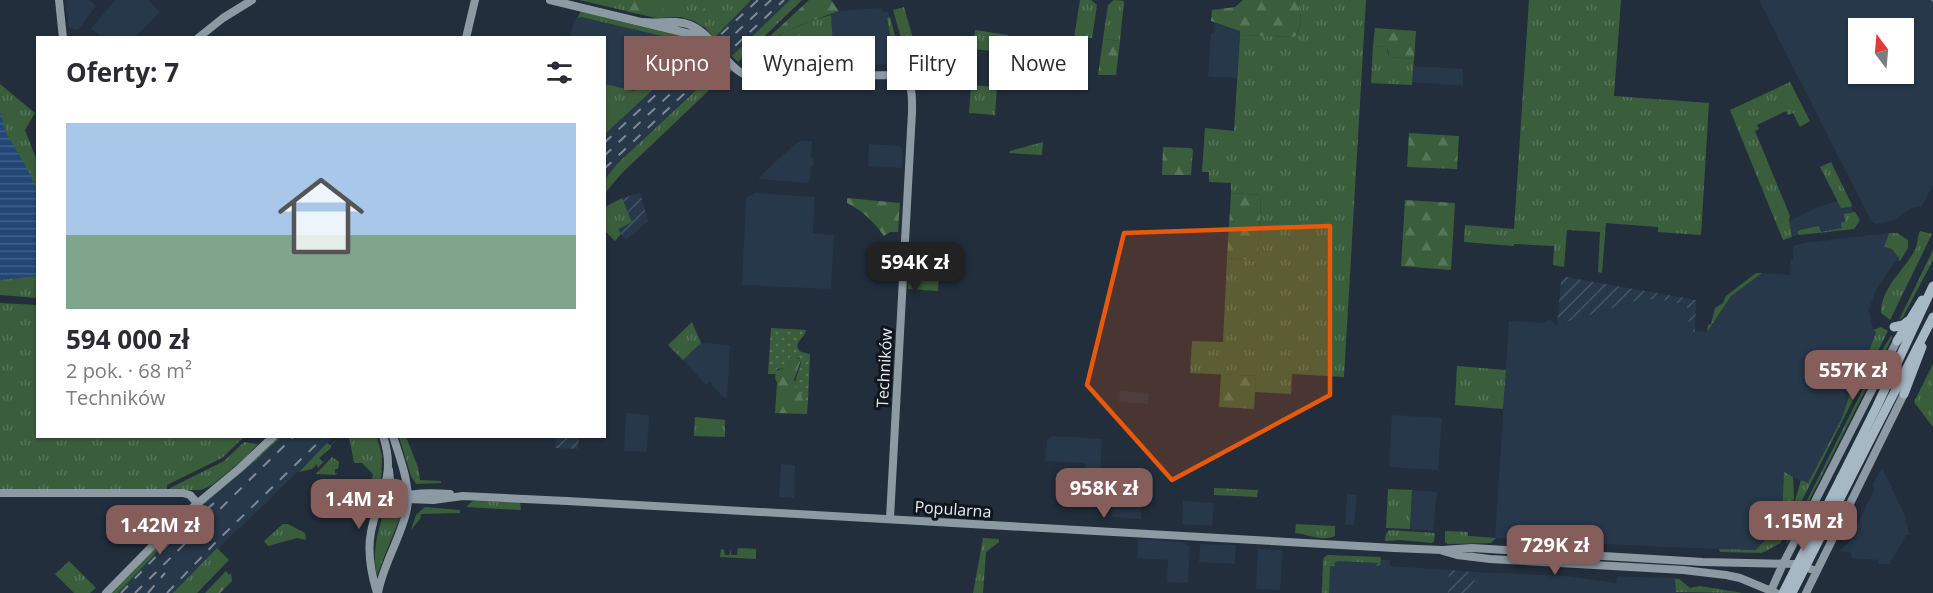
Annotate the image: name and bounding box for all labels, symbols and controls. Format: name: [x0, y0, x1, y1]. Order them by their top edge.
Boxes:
north arrow: [1848, 18, 1914, 84]
map controls: [1848, 18, 1914, 84]
chip: Kupno: [624, 36, 730, 90]
chip: Wynajem: [742, 36, 875, 90]
chip: Filtry: [887, 36, 977, 90]
chip: Nowe: [989, 36, 1088, 90]
text: Oferty: 7: [66, 54, 179, 90]
icon: filters: [543, 56, 576, 89]
icon: home: [267, 162, 375, 270]
pin: 594K zł: [860, 242, 970, 293]
text: 594K zł: [881, 248, 949, 275]
text: 594 000 zł: [66, 321, 189, 357]
street label: Techników: [871, 327, 897, 408]
pin: 557K zł: [1798, 350, 1908, 401]
text: 557K zł: [1819, 356, 1887, 383]
text: 2 pok. · 68 m²: [66, 357, 192, 384]
text: Techników: [66, 384, 165, 411]
pin: 958K zł: [1049, 468, 1159, 519]
text: 958K zł: [1070, 474, 1138, 501]
pin: 1.4M zł: [304, 479, 414, 530]
text: 1.4M zł: [325, 485, 393, 512]
street label: Popularna: [914, 495, 992, 523]
pin: 1.15M zł: [1741, 501, 1865, 552]
pin: 1.42M zł: [98, 505, 222, 556]
text: 1.15M zł: [1763, 507, 1843, 534]
text: 1.42M zł: [120, 511, 200, 538]
pin: 729K zł: [1500, 525, 1610, 576]
text: 729K zł: [1521, 531, 1589, 558]

